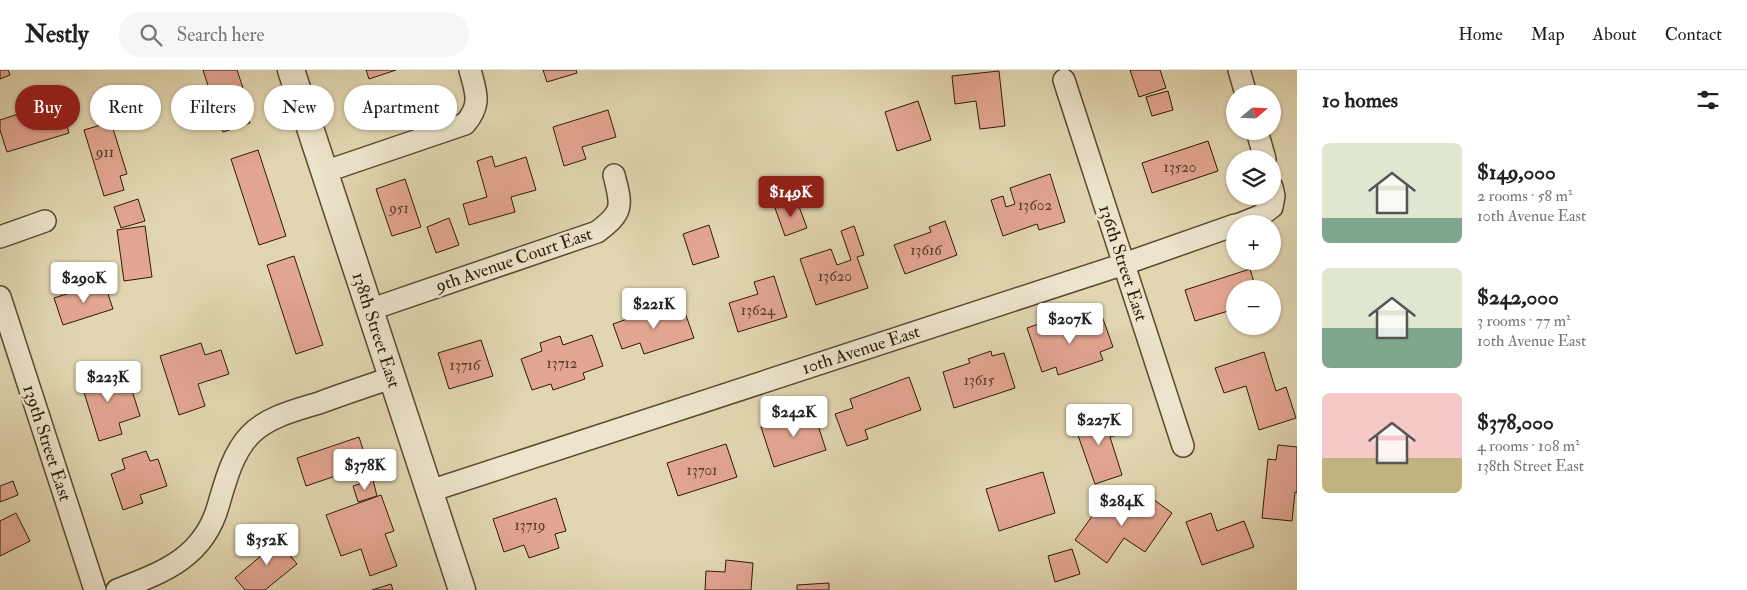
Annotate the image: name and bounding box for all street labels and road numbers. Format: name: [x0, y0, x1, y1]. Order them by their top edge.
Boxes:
street label: 136th Street East: [1093, 202, 1153, 324]
street label: 9th Avenue Court East: [431, 222, 595, 298]
street label: 138th Street East: [346, 269, 406, 391]
street label: 10th Avenue East: [799, 320, 923, 380]
street label: 139th Street East: [17, 382, 77, 504]

